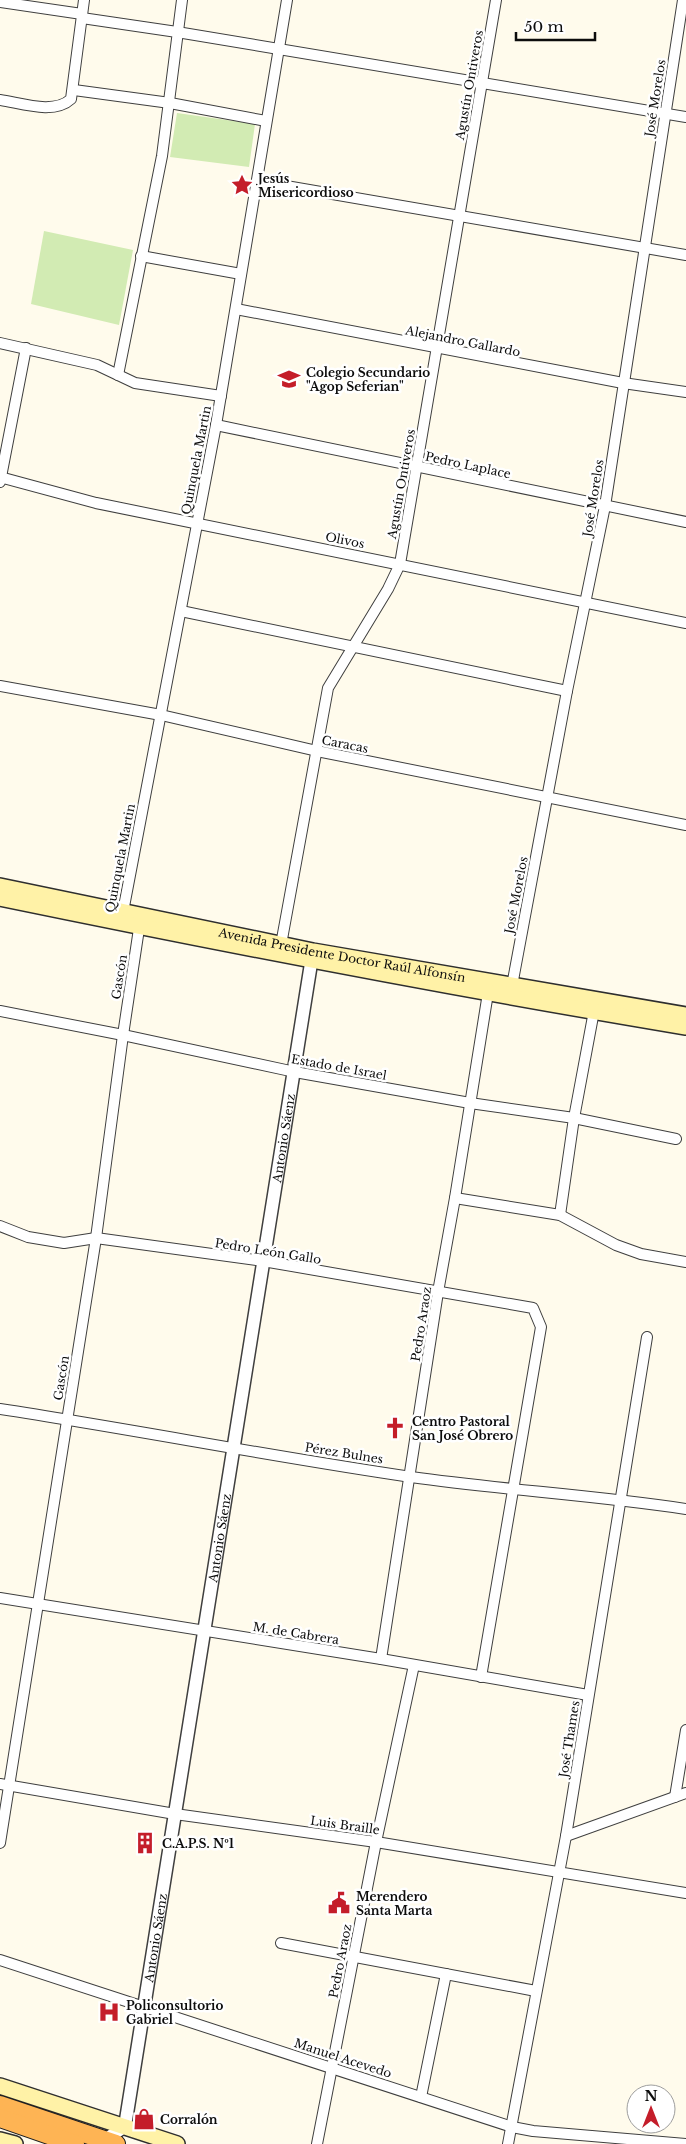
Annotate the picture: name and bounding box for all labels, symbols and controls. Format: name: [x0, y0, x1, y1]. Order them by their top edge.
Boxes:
scale bar: [516, 10, 595, 42]
text: 50 m: [524, 17, 564, 36]
street label: Agustín Ontiveros: [452, 29, 486, 142]
street label: José Morelos: [641, 58, 669, 140]
place label: Jesús Misericordioso: [255, 171, 354, 200]
place icon: Jesús Misericordioso: [229, 172, 255, 198]
street label: Alejandro Gallardo: [403, 322, 522, 360]
place label: Colegio Secundario "Agop Seferian": [306, 365, 430, 394]
school or university icon: Colegio Secundario "Agop Seferian": [276, 366, 302, 392]
street label: Quinquela Martin: [178, 404, 214, 516]
street label: Agustín Ontiveros: [384, 428, 418, 541]
street label: Pedro Laplace: [424, 449, 512, 481]
street label: José Morelos: [579, 458, 607, 540]
street label: Olivos: [324, 529, 366, 551]
street label: Caracas: [320, 732, 370, 756]
street label: Quinquela Martin: [102, 802, 138, 914]
street label: José Morelos: [501, 855, 531, 937]
street label: Avenida Presidente Doctor Raúl Alfonsín: [216, 924, 467, 985]
street label: Gascón: [108, 954, 130, 1000]
street label: Estado de Israel: [290, 1051, 388, 1083]
street label: Antonio Sáenz: [268, 1092, 298, 1185]
street label: Pedro León Gallo: [214, 1235, 322, 1267]
street label: Pedro Araoz: [408, 1285, 434, 1362]
street label: Gascón: [50, 1355, 72, 1401]
place label: Centro Pastoral San José Obrero: [412, 1414, 513, 1443]
church icon: Centro Pastoral San José Obrero: [382, 1415, 408, 1441]
street label: Pérez Bulnes: [304, 1439, 384, 1467]
street label: Antonio Sáenz: [204, 1492, 234, 1584]
street label: M. de Cabrera: [252, 1619, 341, 1647]
street label: José Thames: [555, 1700, 582, 1780]
street label: Luis Braille: [309, 1813, 381, 1837]
building icon: C.A.P.S. Nº1: [132, 1830, 158, 1856]
place label: C.A.P.S. Nº1: [162, 1836, 234, 1851]
place label: Merendero Santa Marta: [356, 1889, 432, 1918]
public building icon: Merendero Santa Marta: [326, 1890, 352, 1916]
street label: Antonio Sáenz: [140, 1892, 170, 1984]
street label: Pedro Araoz: [325, 1922, 355, 1999]
place label: Policonsultorio Gabriel: [126, 1998, 223, 2027]
hospital icon: Policonsultorio Gabriel: [96, 1999, 122, 2025]
street label: Manuel Acevedo: [292, 2035, 394, 2081]
north arrow: [626, 2084, 676, 2134]
text: N: [644, 2087, 658, 2105]
shop icon: Corralón: [131, 2106, 157, 2132]
place label: Corralón: [160, 2112, 218, 2127]

